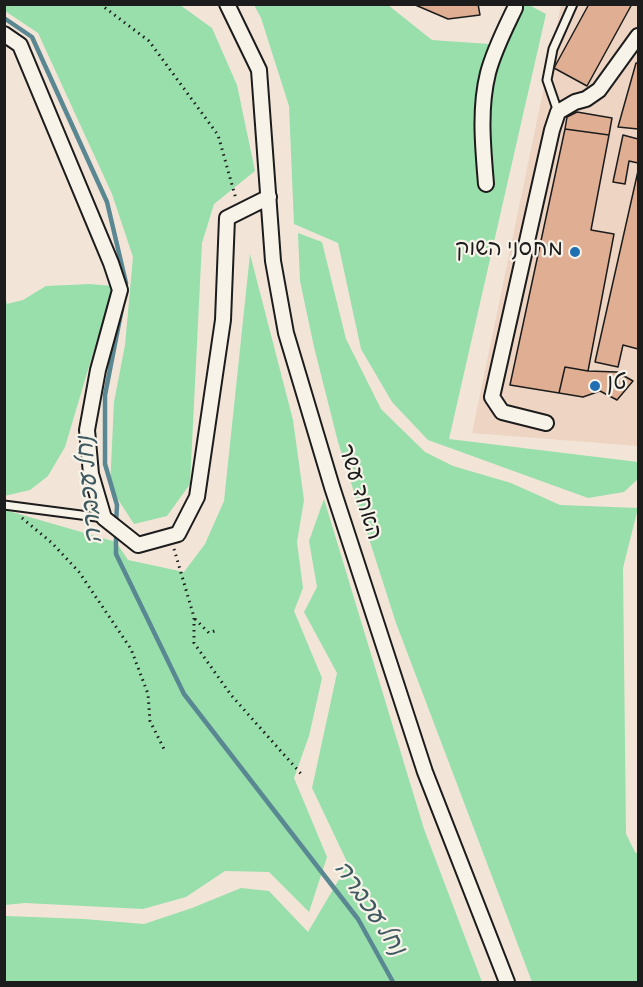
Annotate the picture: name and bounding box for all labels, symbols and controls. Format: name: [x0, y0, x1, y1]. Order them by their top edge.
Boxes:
place label: מחסני השוק: [455, 239, 563, 265]
marker: מחסני השוק: [568, 245, 582, 259]
place label: טן: [607, 373, 627, 399]
marker: טן: [588, 379, 602, 393]
water label: נחל עכברה: [74, 435, 112, 545]
street label: האחד עשר: [329, 442, 385, 544]
water label: נחל עכברה: [325, 857, 409, 963]

